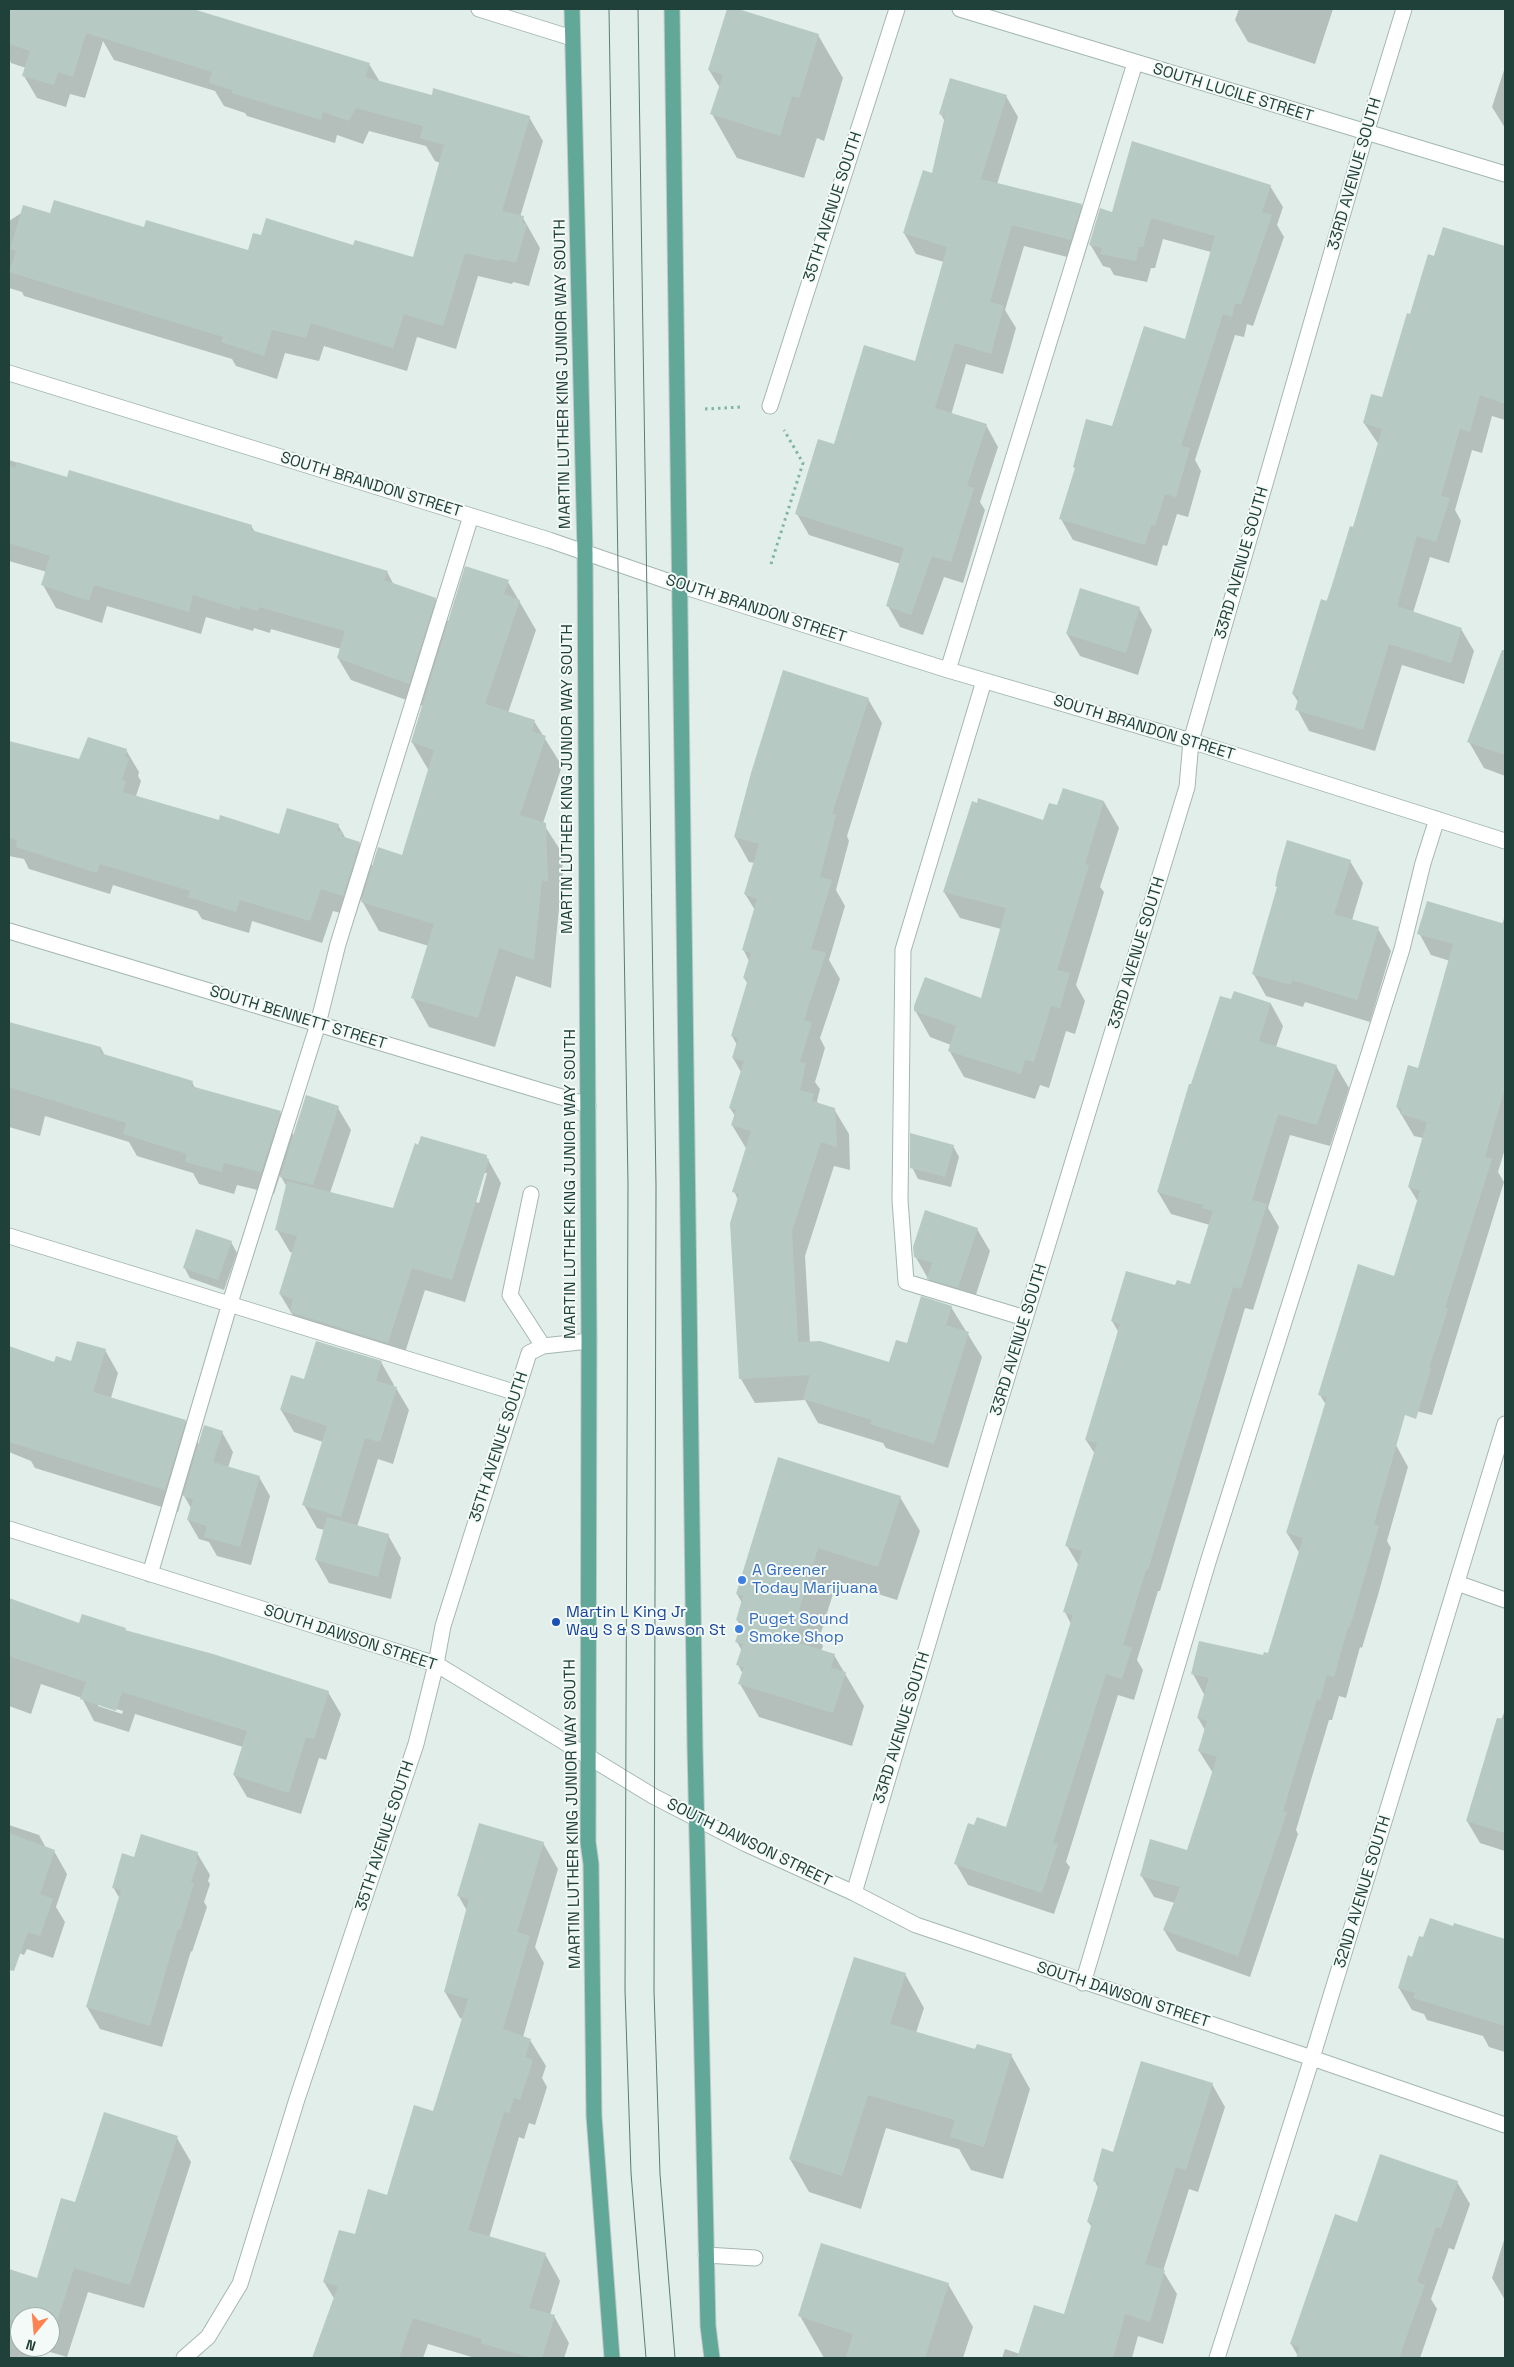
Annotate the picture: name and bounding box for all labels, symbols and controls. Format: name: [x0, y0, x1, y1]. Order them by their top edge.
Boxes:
street label: SOUTH LUCILE STREET: [1151, 59, 1315, 127]
street label: 33RD AVENUE SOUTH: [1324, 96, 1386, 252]
street label: 35TH AVENUE SOUTH: [800, 129, 866, 285]
street label: MARTIN LUTHER KING JUNIOR WAY SOUTH: [551, 219, 575, 529]
street label: SOUTH BRANDON STREET: [278, 448, 464, 522]
street label: 33RD AVENUE SOUTH: [1211, 485, 1273, 641]
street label: SOUTH BRANDON STREET: [663, 571, 849, 647]
street label: MARTIN LUTHER KING JUNIOR WAY SOUTH: [558, 624, 578, 934]
street label: SOUTH BRANDON STREET: [1051, 691, 1237, 765]
street label: 33RD AVENUE SOUTH: [1105, 875, 1169, 1031]
street label: SOUTH BENNETT STREET: [207, 982, 389, 1054]
street label: MARTIN LUTHER KING JUNIOR WAY SOUTH: [561, 1029, 581, 1339]
street label: 33RD AVENUE SOUTH: [987, 1262, 1051, 1418]
street label: 35TH AVENUE SOUTH: [466, 1369, 532, 1525]
place label: A Greener Today Marijuana: [752, 1561, 878, 1599]
marker: A Greener Today Marijuana: [736, 1574, 748, 1586]
street label: SOUTH DAWSON STREET: [261, 1601, 439, 1675]
place label: Martin L King Jr Way S & S Dawson St: [566, 1603, 726, 1641]
place label: Puget Sound Smoke Shop: [749, 1610, 849, 1648]
marker: Martin L King Jr Way S & S Dawson St: [550, 1616, 562, 1628]
marker: Puget Sound Smoke Shop: [733, 1623, 745, 1635]
street label: 33RD AVENUE SOUTH: [870, 1650, 934, 1806]
street label: MARTIN LUTHER KING JUNIOR WAY SOUTH: [561, 1659, 585, 1969]
street label: 35TH AVENUE SOUTH: [352, 1758, 418, 1914]
street label: SOUTH DAWSON STREET: [664, 1795, 834, 1891]
street label: 32ND AVENUE SOUTH: [1331, 1814, 1395, 1970]
street label: SOUTH DAWSON STREET: [1034, 1958, 1212, 2032]
north arrow: [10, 2307, 60, 2357]
text: N: [24, 2335, 38, 2355]

